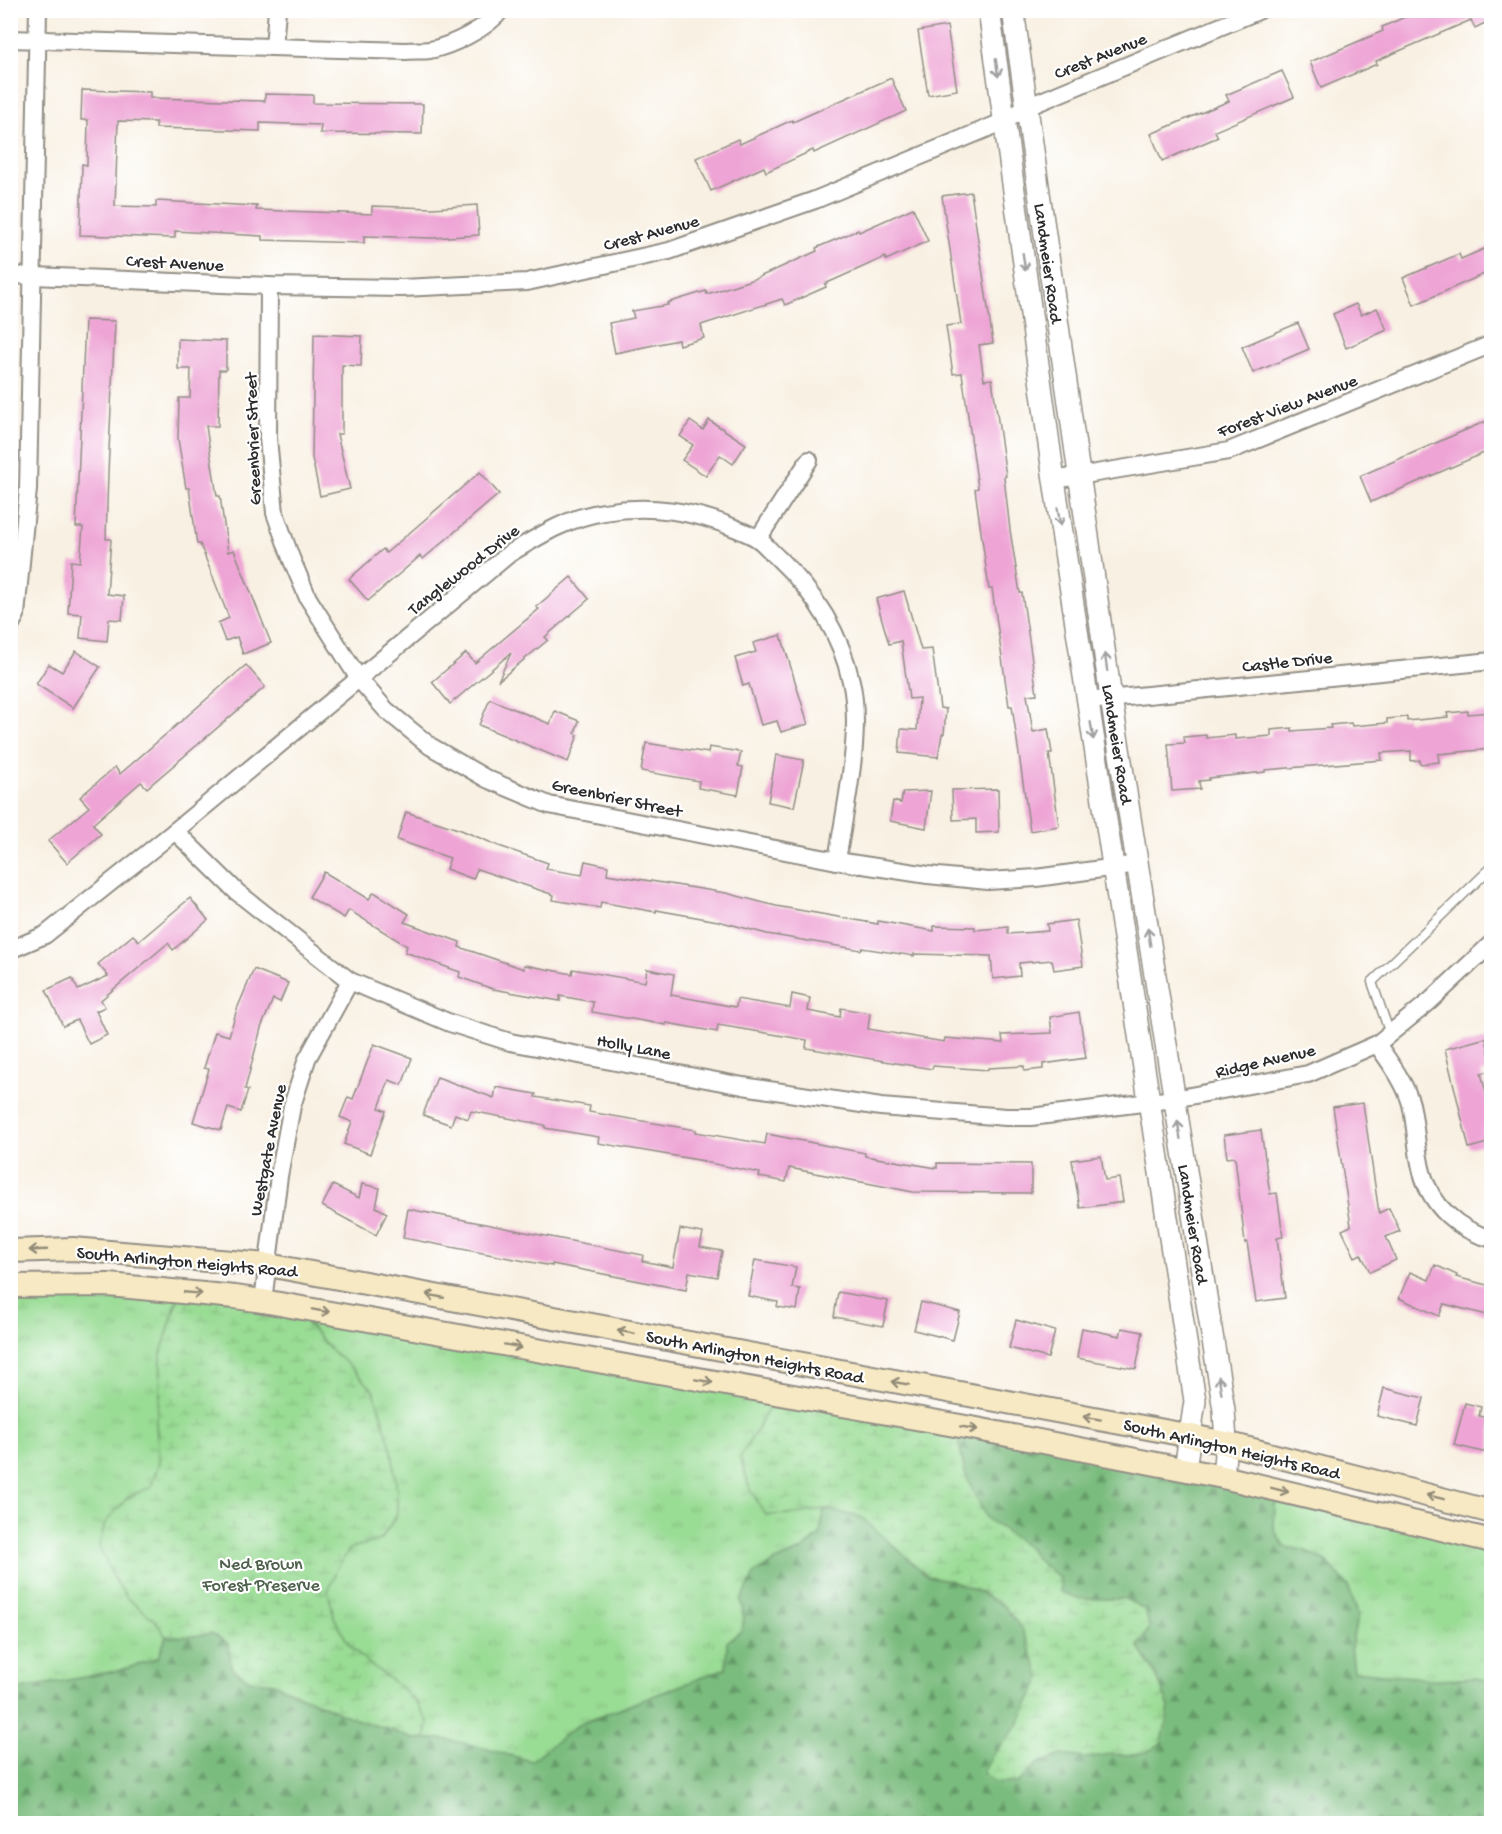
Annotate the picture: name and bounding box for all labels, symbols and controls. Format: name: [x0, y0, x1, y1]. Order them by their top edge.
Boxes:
street label: Crest Avenue: [1052, 29, 1151, 85]
one-way arrow: [992, 58, 1003, 78]
street label: Landmeier Road: [1028, 202, 1066, 326]
street label: Crest Avenue: [602, 211, 702, 257]
street label: Crest Avenue: [125, 251, 225, 278]
one-way arrow: [1018, 251, 1029, 271]
street label: Greenbrier Street: [242, 371, 267, 506]
street label: Forest View Avenue: [1214, 371, 1361, 444]
one-way arrow: [1054, 507, 1065, 527]
street label: Tanglewood Drive: [404, 521, 525, 622]
street label: Castle Drive: [1241, 648, 1334, 679]
one-way arrow: [1100, 652, 1111, 672]
street label: Landmeier Road: [1096, 683, 1136, 807]
one-way arrow: [1086, 720, 1097, 740]
street label: Greenbrier Street: [549, 775, 685, 824]
one-way arrow: [1143, 928, 1154, 948]
street label: Holly Lane: [595, 1031, 673, 1066]
street label: Ridge Avenue: [1214, 1041, 1318, 1084]
street label: Westgate Avenue: [246, 1082, 293, 1218]
one-way arrow: [1174, 1121, 1185, 1141]
street label: Landmeier Road: [1172, 1163, 1212, 1287]
street label: South Arlington Heights Road: [76, 1243, 299, 1284]
one-way arrow: [28, 1245, 48, 1256]
one-way arrow: [183, 1288, 202, 1299]
one-way arrow: [425, 1290, 445, 1301]
one-way arrow: [310, 1306, 330, 1317]
one-way arrow: [617, 1326, 637, 1337]
street label: South Arlington Heights Road: [644, 1327, 867, 1390]
one-way arrow: [502, 1341, 522, 1352]
one-way arrow: [694, 1376, 714, 1387]
one-way arrow: [1214, 1376, 1225, 1395]
one-way arrow: [891, 1377, 911, 1388]
one-way arrow: [1083, 1412, 1103, 1423]
street label: South Arlington Heights Road: [1121, 1415, 1343, 1486]
one-way arrow: [959, 1422, 978, 1433]
one-way arrow: [1271, 1485, 1290, 1497]
one-way arrow: [1426, 1491, 1445, 1502]
park label: Ned Brown Forest Preserve: [201, 1555, 320, 1597]

